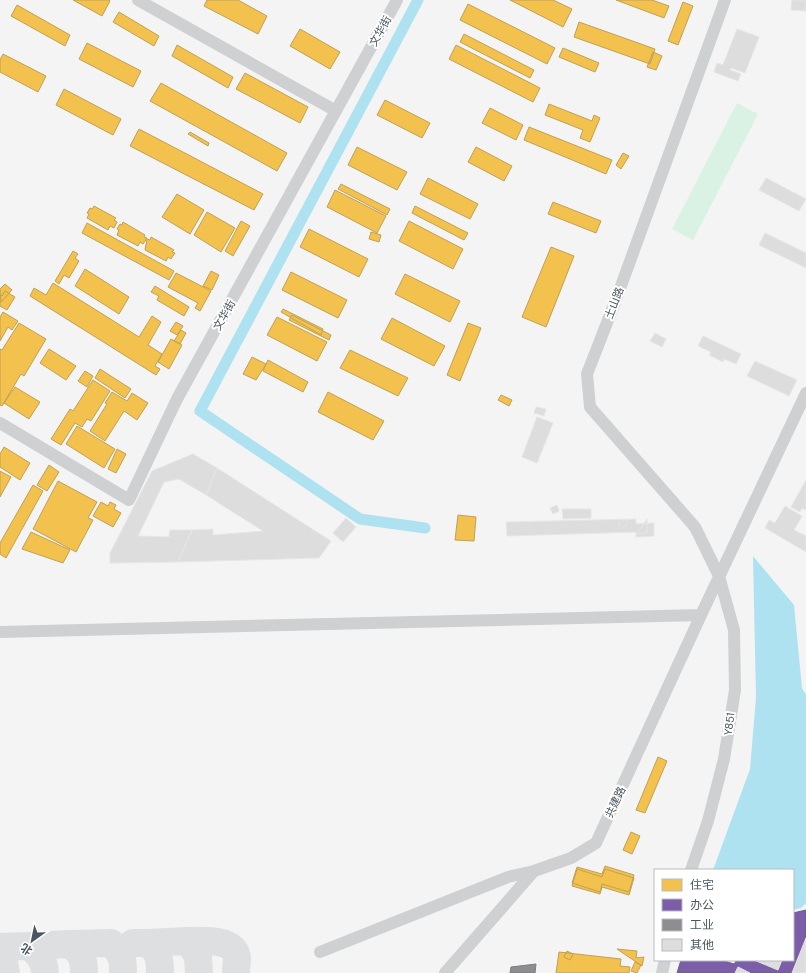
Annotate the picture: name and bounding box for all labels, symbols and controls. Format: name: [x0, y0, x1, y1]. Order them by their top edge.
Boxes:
street label: 文华街: [366, 13, 394, 49]
street label: 土山路: [602, 285, 626, 321]
street label: 文华街: [210, 297, 238, 333]
street label: Y851: [720, 712, 738, 736]
street label: 共建路: [602, 784, 628, 820]
legend: [654, 869, 794, 961]
text: 住宅: [690, 877, 714, 893]
text: 办公: [690, 897, 714, 913]
text: 工业: [690, 917, 714, 933]
north arrow: [12, 921, 52, 961]
text: 其他: [690, 937, 714, 953]
text: 北: [18, 941, 35, 958]

